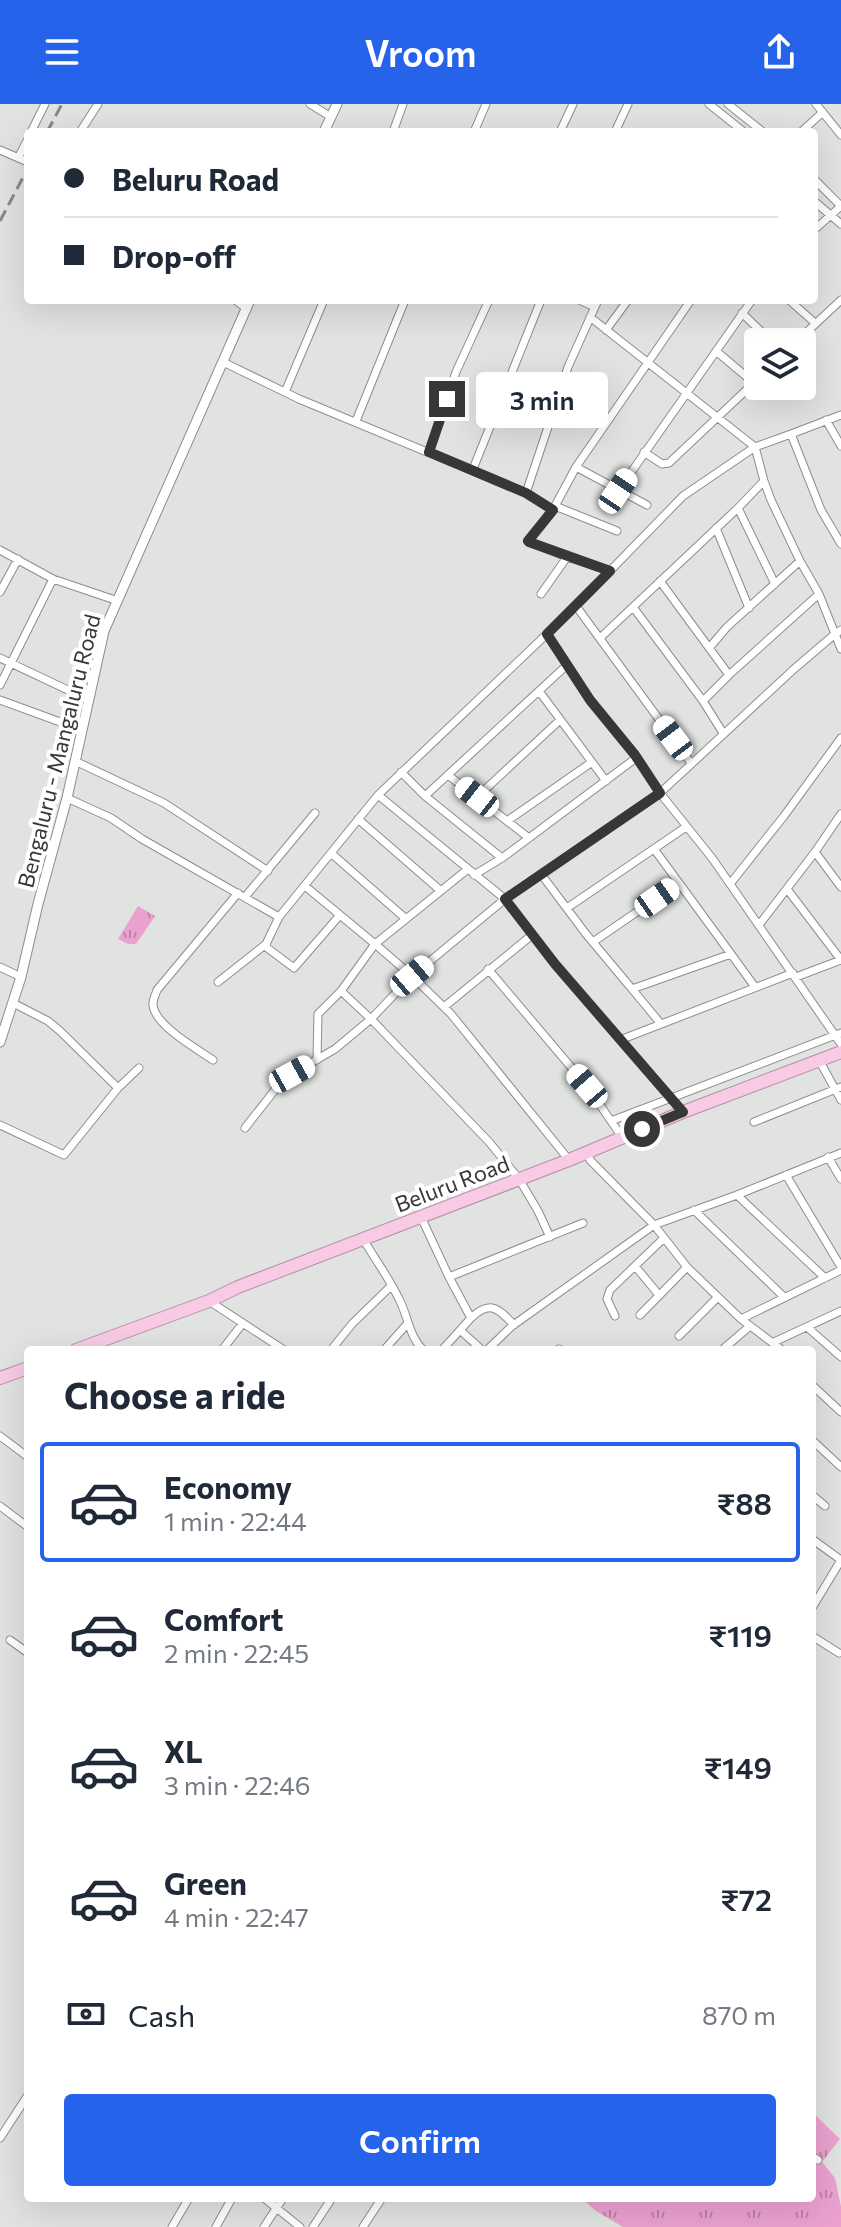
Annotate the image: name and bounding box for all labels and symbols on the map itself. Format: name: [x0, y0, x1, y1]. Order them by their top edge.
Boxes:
callout: 3 min: [475, 371, 607, 427]
route end: [429, 381, 465, 417]
car: [595, 464, 641, 518]
street label: Bengaluru - Mangaluru Road: [11, 611, 106, 891]
car: [649, 712, 697, 764]
car: [451, 773, 503, 821]
car: [630, 874, 684, 922]
car: [386, 951, 438, 1001]
car: [265, 1052, 319, 1096]
car: [562, 1060, 612, 1112]
route start: [624, 1111, 660, 1147]
street label: Beluru Road: [391, 1149, 513, 1218]

